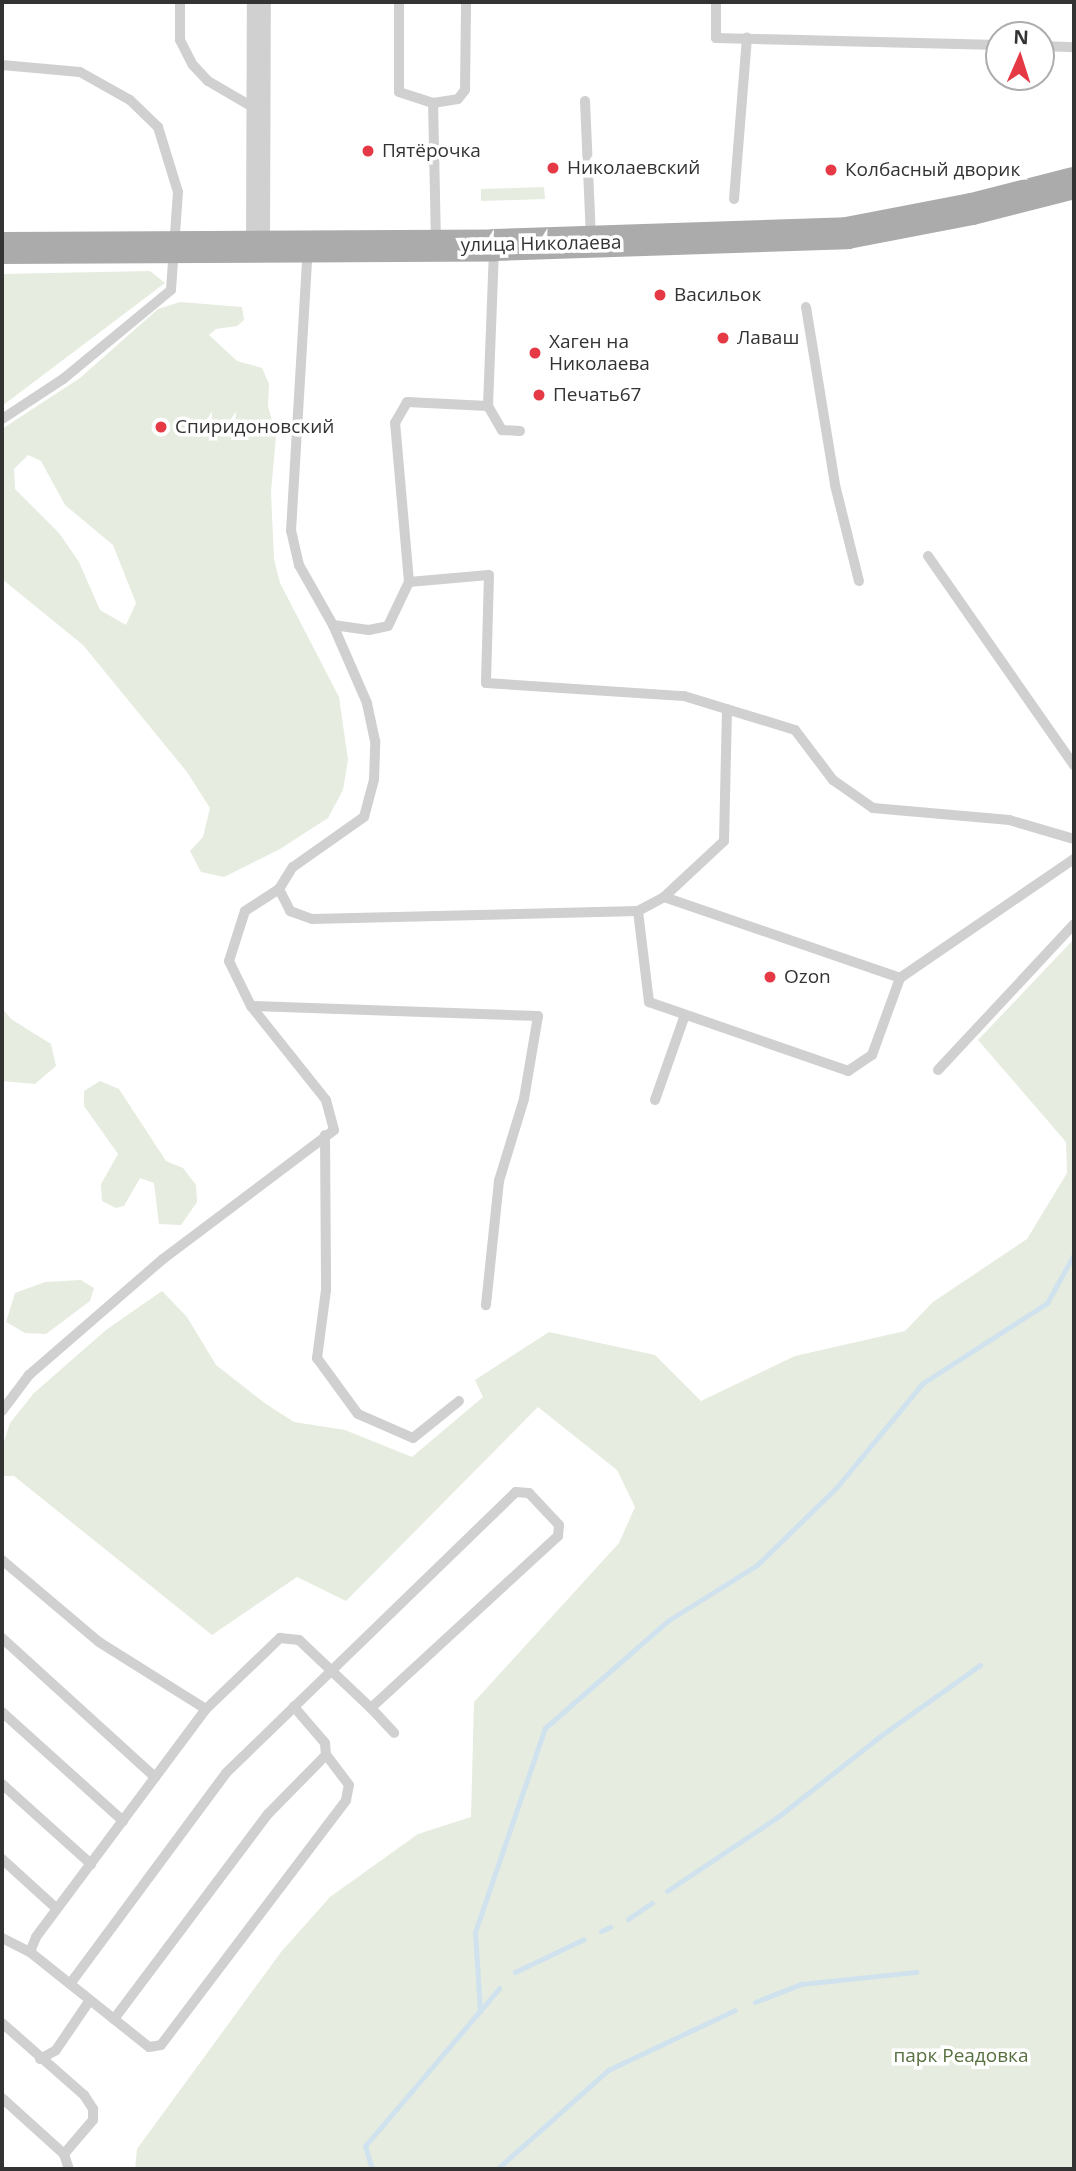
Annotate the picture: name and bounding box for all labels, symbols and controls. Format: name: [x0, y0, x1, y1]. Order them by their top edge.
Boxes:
north arrow: [985, 21, 1055, 91]
text: N: [1013, 24, 1029, 50]
place label: Пятёрочка: [382, 140, 481, 162]
marker: Пятёрочка: [360, 143, 376, 159]
place label: Николаевский: [567, 157, 700, 179]
place label: Колбасный дворик: [845, 159, 1020, 181]
marker: Николаевский: [545, 160, 561, 176]
marker: Колбасный дворик: [823, 162, 839, 178]
street label: улица Николаева: [460, 231, 622, 257]
place label: Васильок: [674, 284, 761, 306]
marker: Васильок: [652, 287, 668, 303]
place label: Лаваш: [737, 327, 799, 349]
marker: Лаваш: [715, 330, 731, 346]
place label: Хаген на Николаева: [549, 331, 650, 375]
marker: Хаген на Николаева: [527, 345, 543, 361]
place label: Печать67: [553, 384, 641, 406]
marker: Печать67: [531, 387, 547, 403]
place label: Спиридоновский: [175, 416, 334, 438]
marker: Спиридоновский: [153, 419, 169, 435]
place label: Ozon: [784, 966, 831, 988]
marker: Ozon: [762, 969, 778, 985]
park label: парк Реадовка: [893, 2045, 1029, 2067]

